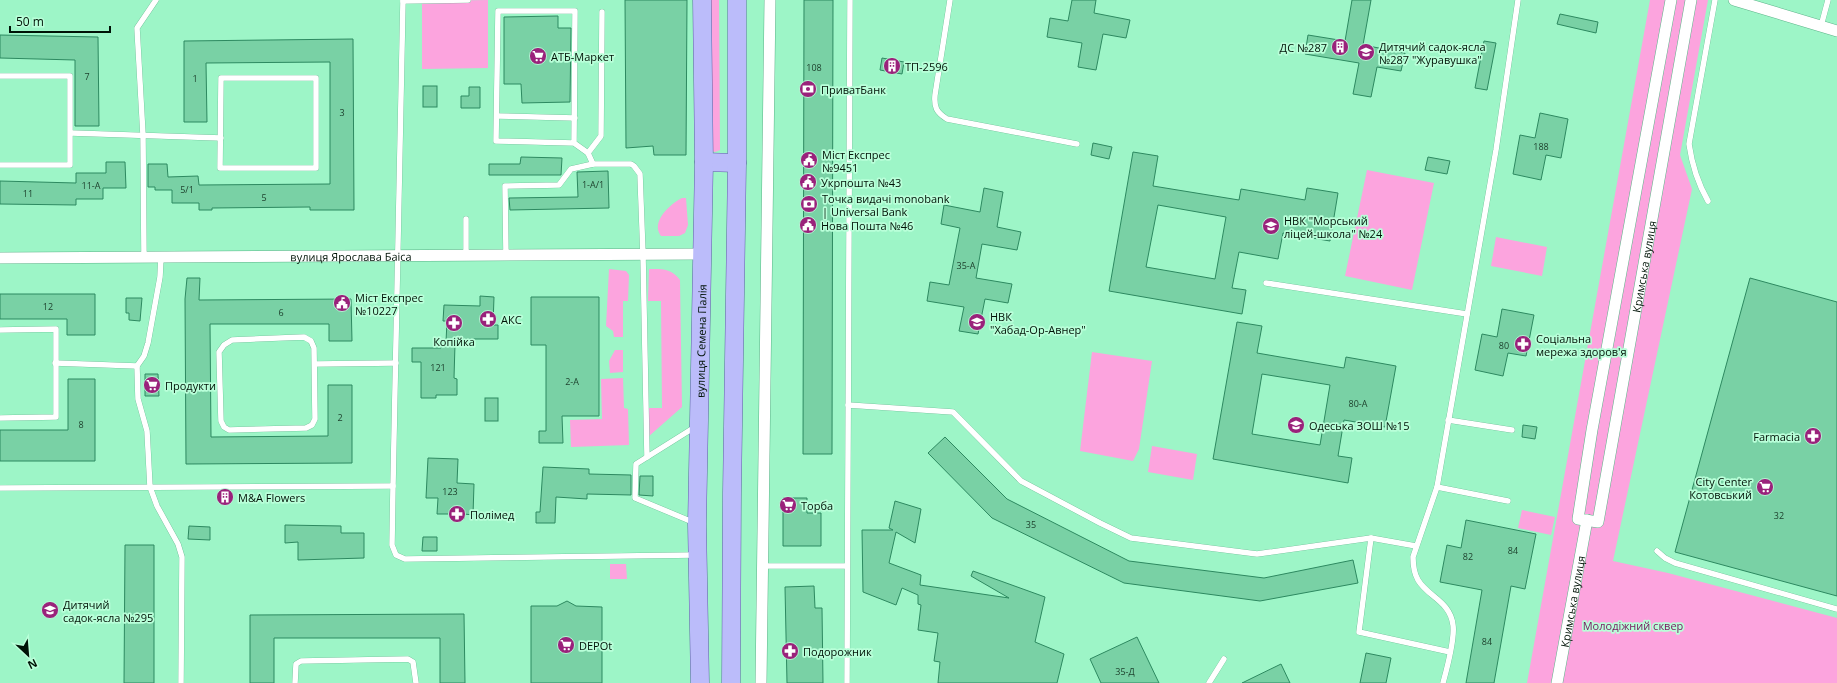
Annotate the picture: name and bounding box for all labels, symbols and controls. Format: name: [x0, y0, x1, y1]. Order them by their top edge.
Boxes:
scale bar: [10, 8, 110, 34]
text: 50 m: [16, 13, 44, 30]
building icon: ДС №287: [1330, 37, 1350, 57]
place label: Дитячий садок-ясла №287 "Журавушка": [1379, 39, 1486, 67]
place label: ДС №287: [1280, 40, 1327, 55]
school or university icon: Дитячий садок-ясла №287 "Журавушка": [1356, 42, 1376, 62]
supermarket icon: АТБ-Маркет: [528, 46, 548, 66]
place label: АТБ-Маркет: [551, 49, 614, 64]
building icon: ТП-2596: [882, 56, 902, 76]
place label: ТП-2596: [905, 59, 948, 74]
house number: 108: [806, 61, 822, 74]
house number: 7: [84, 70, 90, 83]
house number: 1: [192, 72, 198, 85]
bank icon: ПриватБанк: [798, 79, 818, 99]
place label: ПриватБанк: [821, 82, 886, 97]
house number: 3: [339, 106, 345, 119]
house number: 188: [1533, 140, 1549, 153]
place label: Міст Експрес №9451: [822, 147, 890, 175]
public building icon: Міст Експрес №9451: [799, 150, 819, 170]
public building icon: Укрпошта №43: [798, 172, 818, 192]
place label: Укрпошта №43: [821, 175, 901, 190]
house number: 1-А/1: [582, 178, 604, 191]
house number: 11-А: [82, 179, 101, 192]
house number: 5/1: [180, 183, 194, 196]
house number: 11: [23, 187, 33, 200]
house number: 5: [261, 191, 267, 204]
place label: Точка видачі monobank | Universal Bank: [822, 191, 950, 219]
bank icon: Точка видачі monobank | Universal Bank: [799, 194, 819, 214]
place label: НВК "Морський ліцей-школа" №24: [1284, 213, 1383, 241]
public building icon: Нова Пошта №46: [798, 215, 818, 235]
school or university icon: НВК "Морський ліцей-школа" №24: [1261, 216, 1281, 236]
place label: Нова Пошта №46: [821, 218, 913, 233]
street label: Кримська вулиця: [1628, 219, 1659, 314]
street label: вулиця Ярослава Баіса: [290, 248, 412, 264]
house number: 35-А: [957, 259, 976, 272]
street label: вулиця Семена Палія: [692, 284, 709, 398]
place label: Міст Експрес №10227: [355, 290, 423, 318]
public building icon: Міст Експрес №10227: [332, 293, 352, 313]
house number: 12: [43, 300, 53, 313]
house number: 6: [278, 306, 284, 319]
pharmacy icon: АКС: [478, 309, 498, 329]
place label: НВК "Хабад-Ор-Авнер": [990, 309, 1086, 337]
place label: АКС: [501, 312, 522, 327]
school or university icon: НВК "Хабад-Ор-Авнер": [967, 312, 987, 332]
pharmacy icon: Копійка: [444, 313, 464, 333]
place label: Соціальна мережа здоров'я: [1536, 331, 1627, 359]
place label: Копійка: [433, 334, 475, 349]
pharmacy icon: Соціальна мережа здоров'я: [1513, 334, 1533, 354]
house number: 80: [1499, 339, 1509, 352]
house number: 121: [430, 361, 446, 374]
supermarket icon: Продукти: [142, 375, 162, 395]
house number: 2-А: [565, 375, 579, 388]
place label: Продукти: [165, 378, 216, 393]
house number: 80-А: [1349, 397, 1368, 410]
house number: 2: [337, 411, 343, 424]
school or university icon: Одеська ЗОШ №15: [1286, 415, 1306, 435]
house number: 8: [78, 418, 84, 431]
place label: Одеська ЗОШ №15: [1309, 418, 1409, 433]
pharmacy icon: Farmacia: [1803, 426, 1823, 446]
place label: Farmacia: [1753, 429, 1800, 444]
place label: City Center Котовський: [1689, 474, 1752, 502]
supermarket icon: City Center Котовський: [1755, 477, 1775, 497]
house number: 123: [442, 485, 458, 498]
building icon: M&A Flowers: [215, 487, 235, 507]
place label: M&A Flowers: [238, 490, 305, 505]
supermarket icon: Торба: [778, 495, 798, 515]
place label: Торба: [801, 498, 833, 513]
pharmacy icon: Полімед: [447, 504, 467, 524]
place label: Полімед: [470, 507, 515, 522]
house number: 32: [1774, 509, 1784, 522]
house number: 35: [1026, 518, 1036, 531]
house number: 84: [1508, 544, 1518, 557]
house number: 82: [1463, 550, 1473, 563]
street label: Кримська вулиця: [1556, 554, 1588, 649]
place label: Дитячий садок-ясла №295: [63, 597, 153, 625]
school or university icon: Дитячий садок-ясла №295: [40, 600, 60, 620]
park label: Молодіжний сквер: [1583, 618, 1684, 633]
north arrow: [8, 635, 48, 675]
supermarket icon: DEPOt: [556, 635, 576, 655]
house number: 84: [1482, 635, 1492, 648]
place label: DEPOt: [579, 638, 612, 653]
pharmacy icon: Подорожник: [780, 641, 800, 661]
place label: Подорожник: [803, 644, 872, 659]
text: N: [25, 656, 40, 673]
house number: 35-Д: [1115, 665, 1135, 678]

